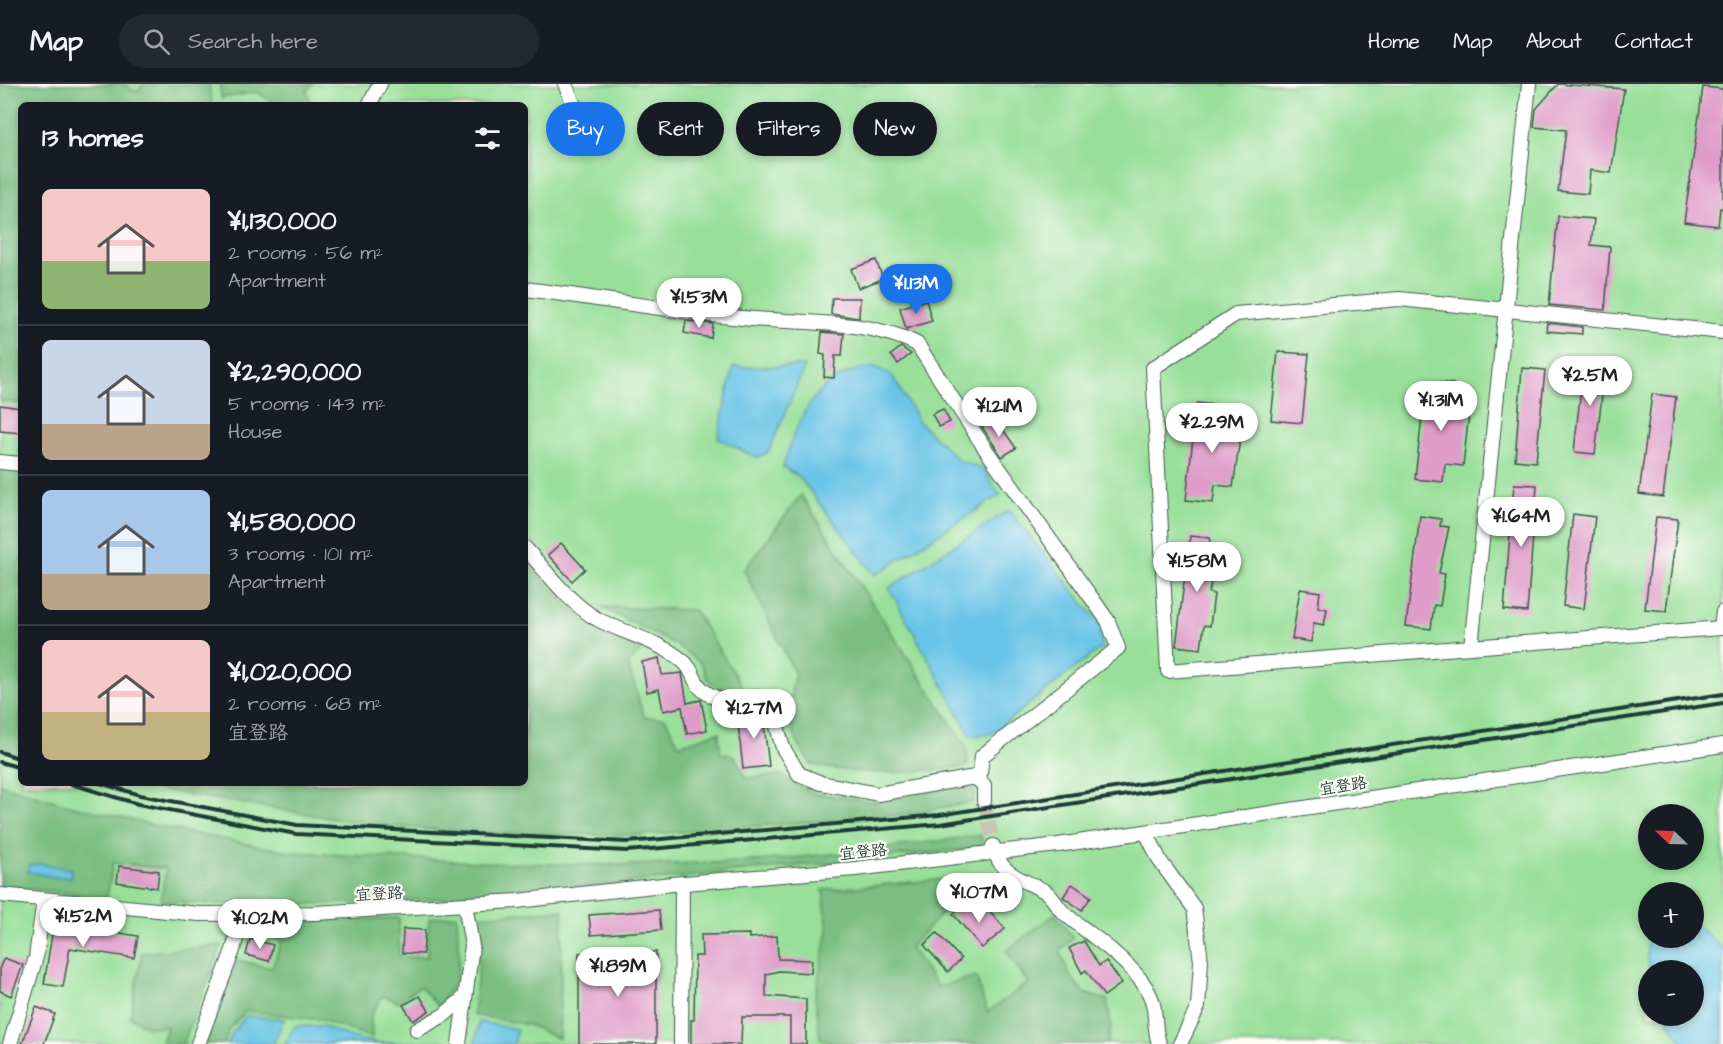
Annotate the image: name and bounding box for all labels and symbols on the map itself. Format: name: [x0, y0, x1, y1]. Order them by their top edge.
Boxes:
pin: ¥1.13M: [867, 264, 965, 315]
pin: ¥1.53M: [650, 278, 748, 329]
pin: ¥2.5M: [1548, 356, 1632, 407]
pin: ¥1.31M: [1392, 381, 1490, 432]
pin: ¥1.21M: [950, 387, 1048, 438]
pin: ¥2.29M: [1163, 403, 1261, 454]
pin: ¥1.64M: [1472, 497, 1570, 548]
pin: ¥1.58M: [1148, 542, 1246, 593]
pin: ¥1.27M: [705, 689, 803, 740]
street label: 宜登路: [1318, 771, 1369, 801]
north arrow: [1638, 804, 1704, 870]
street label: 宜登路: [838, 839, 888, 865]
pin: ¥1.07M: [930, 873, 1028, 924]
street label: 宜登路: [355, 882, 404, 906]
pin: ¥1.52M: [34, 897, 132, 948]
pin: ¥1.02M: [211, 899, 309, 950]
pin: ¥1.89M: [569, 947, 667, 998]

